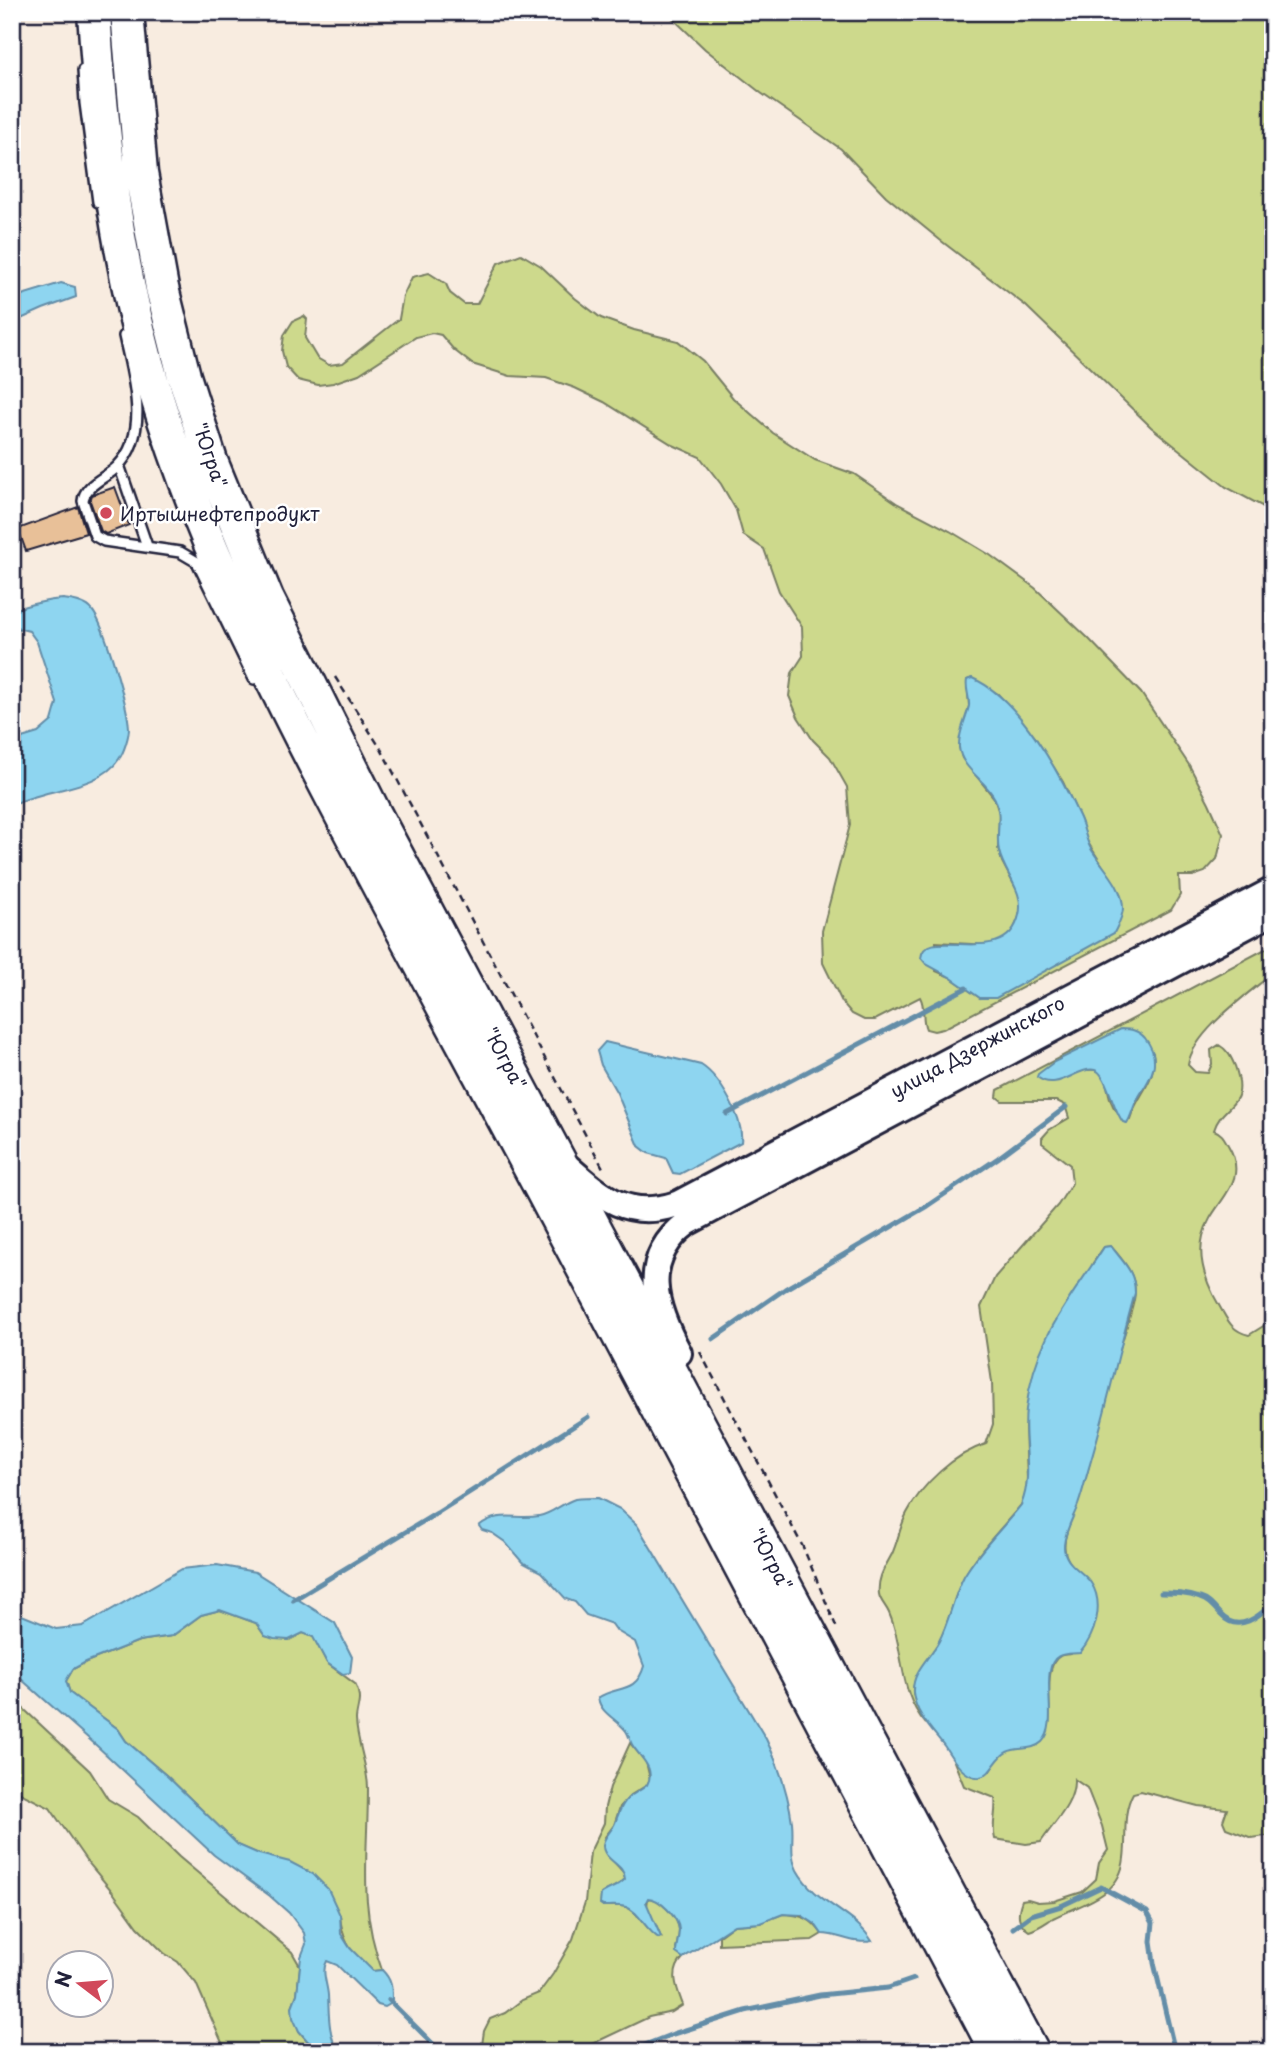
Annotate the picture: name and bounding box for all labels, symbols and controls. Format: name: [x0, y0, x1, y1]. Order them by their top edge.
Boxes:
street label: "Югра": [187, 419, 235, 491]
place label: Иртышнефтепродукт: [120, 499, 320, 527]
marker: Иртышнефтепродукт: [98, 505, 114, 521]
street label: улица Дзержинского: [885, 988, 1069, 1104]
street label: "Югра": [478, 1022, 534, 1094]
street label: "Югра": [744, 1523, 800, 1595]
north arrow: [46, 1948, 116, 2018]
text: N: [47, 1968, 78, 1990]

